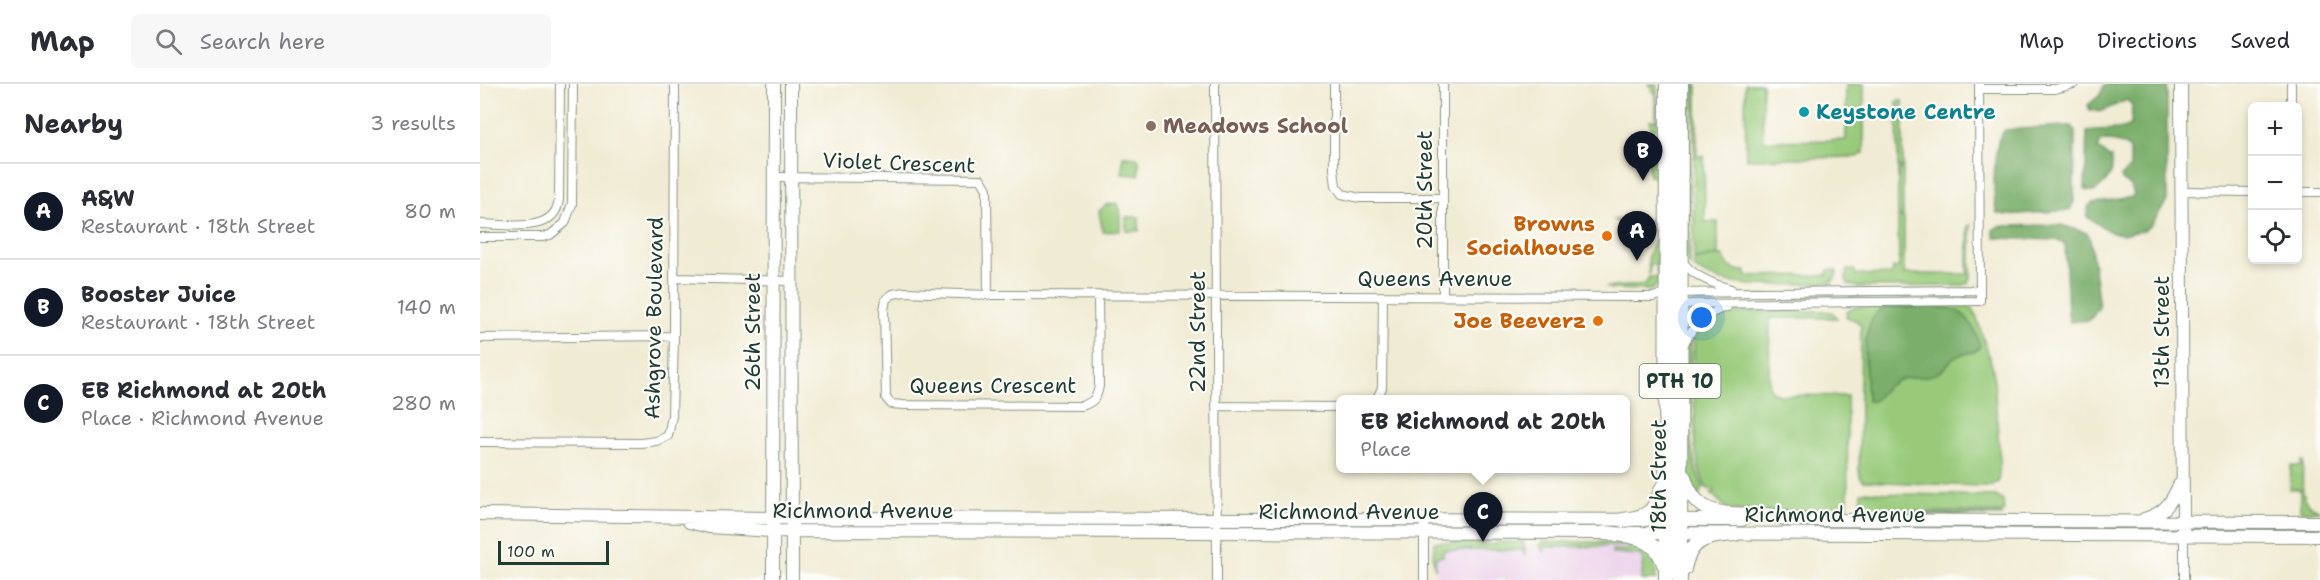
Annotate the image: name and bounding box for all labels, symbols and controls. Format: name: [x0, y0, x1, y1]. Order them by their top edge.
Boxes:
search box: [131, 14, 551, 68]
text: Map: [30, 22, 95, 60]
icon: search: [152, 25, 185, 58]
text: Search here: [200, 27, 325, 56]
text: Map: [2019, 27, 2064, 55]
text: Directions: [2097, 27, 2197, 55]
text: Saved: [2230, 27, 2290, 55]
place label: Keystone Centre: [1816, 98, 1996, 126]
map controls: [2248, 102, 2302, 264]
button: +: [2248, 102, 2302, 156]
marker: Keystone Centre: [1797, 105, 1811, 119]
text: Nearby: [24, 106, 123, 141]
text: 3 results: [370, 110, 456, 136]
place label: Meadows School: [1163, 112, 1348, 140]
marker: Meadows School: [1144, 119, 1158, 133]
street label: 20th Street: [1411, 130, 1439, 250]
pin: B: [1624, 132, 1662, 181]
street label: Violet Crescent: [822, 146, 976, 180]
button: −: [2248, 156, 2302, 210]
text: A&W: [81, 184, 135, 213]
text: A: [36, 198, 51, 224]
text: 80 m: [404, 198, 456, 224]
place label: Browns Socialhouse: [1466, 210, 1595, 262]
button: locate: [2248, 210, 2302, 264]
pin: A: [1618, 212, 1656, 261]
text: Restaurant · 18th Street: [81, 213, 316, 239]
street label: Ashgrove Boulevard: [638, 216, 670, 420]
marker: Browns Socialhouse: [1600, 229, 1614, 243]
street label: Queens Avenue: [1358, 265, 1512, 293]
street label: 22nd Street: [1184, 271, 1212, 393]
street label: 26th Street: [739, 273, 767, 391]
street label: 13th Street: [2148, 275, 2176, 389]
text: Booster Juice: [81, 280, 236, 309]
text: B: [37, 294, 50, 320]
text: 140 m: [397, 294, 456, 320]
your location: [1687, 303, 1716, 332]
place label: Joe Beeverz: [1453, 307, 1586, 335]
text: Restaurant · 18th Street: [81, 309, 316, 335]
marker: Joe Beeverz: [1591, 314, 1605, 328]
road number: PTH 10: [1640, 364, 1720, 398]
street label: Queens Crescent: [909, 372, 1077, 400]
text: EB Richmond at 20th: [81, 376, 326, 405]
text: C: [37, 390, 50, 416]
text: 280 m: [391, 390, 456, 416]
popup: [1336, 395, 1630, 473]
text: Place · Richmond Avenue: [81, 405, 324, 431]
text: EB Richmond at 20th: [1360, 407, 1606, 436]
street label: 18th Street: [1645, 419, 1673, 533]
text: Place: [1360, 436, 1411, 462]
pin: C: [1464, 492, 1502, 542]
street label: Richmond Avenue: [772, 497, 954, 525]
street label: Richmond Avenue: [1258, 498, 1440, 526]
street label: Richmond Avenue: [1744, 501, 1926, 529]
scale bar: [498, 538, 609, 566]
text: 100 m: [507, 541, 555, 562]

